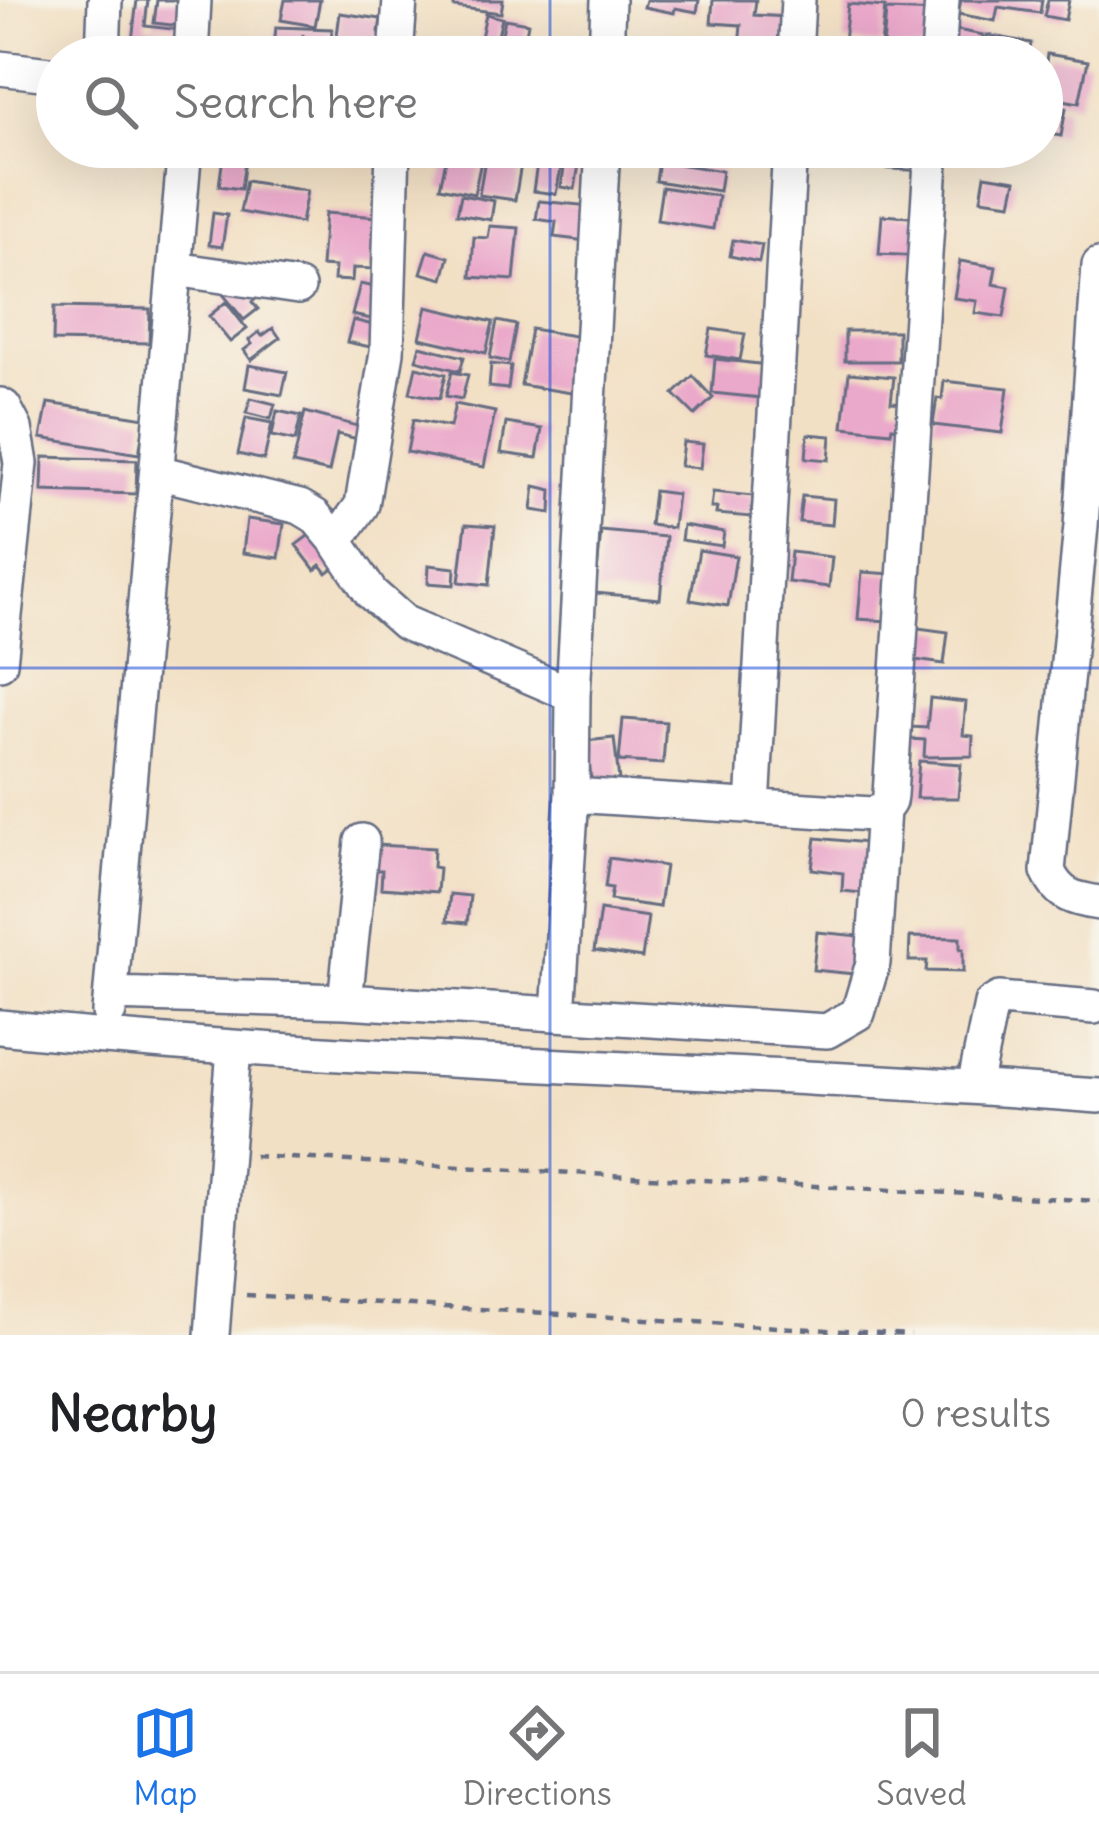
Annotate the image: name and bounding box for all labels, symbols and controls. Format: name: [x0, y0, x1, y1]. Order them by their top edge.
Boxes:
search box: [36, 36, 1063, 168]
icon: search: [78, 69, 144, 135]
text: Search here: [174, 74, 418, 130]
text: Nearby: [48, 1381, 217, 1445]
text: 0 results: [900, 1389, 1051, 1438]
tab: Map: [132, 1700, 198, 1814]
tab: Directions: [463, 1700, 612, 1814]
tab: Saved: [876, 1700, 967, 1814]

